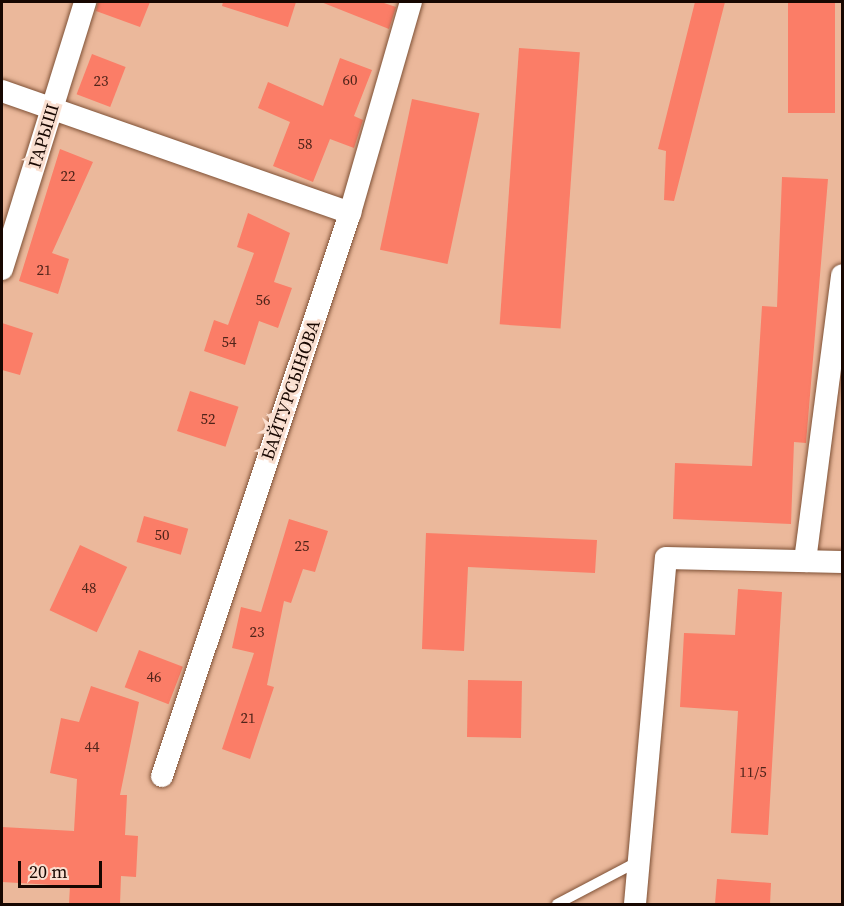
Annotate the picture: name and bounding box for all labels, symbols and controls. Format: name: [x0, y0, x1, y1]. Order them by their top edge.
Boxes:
house number: 60: [343, 71, 357, 89]
house number: 23: [94, 72, 108, 90]
street label: ГАРЫШ: [24, 101, 64, 171]
house number: 58: [298, 135, 312, 153]
house number: 22: [61, 167, 75, 185]
house number: 21: [37, 261, 51, 279]
house number: 56: [256, 291, 270, 309]
street label: БАЙТУРСЫНОВА: [257, 317, 325, 463]
house number: 54: [222, 333, 236, 351]
house number: 52: [201, 410, 215, 428]
house number: 50: [155, 526, 169, 544]
house number: 25: [295, 537, 309, 555]
house number: 48: [82, 579, 96, 597]
house number: 23: [250, 623, 264, 641]
house number: 46: [147, 668, 161, 686]
house number: 21: [241, 709, 255, 727]
house number: 44: [85, 738, 99, 756]
house number: 11/5: [739, 763, 767, 781]
scale bar: [21, 849, 105, 887]
text: 20 m: [29, 859, 67, 884]

